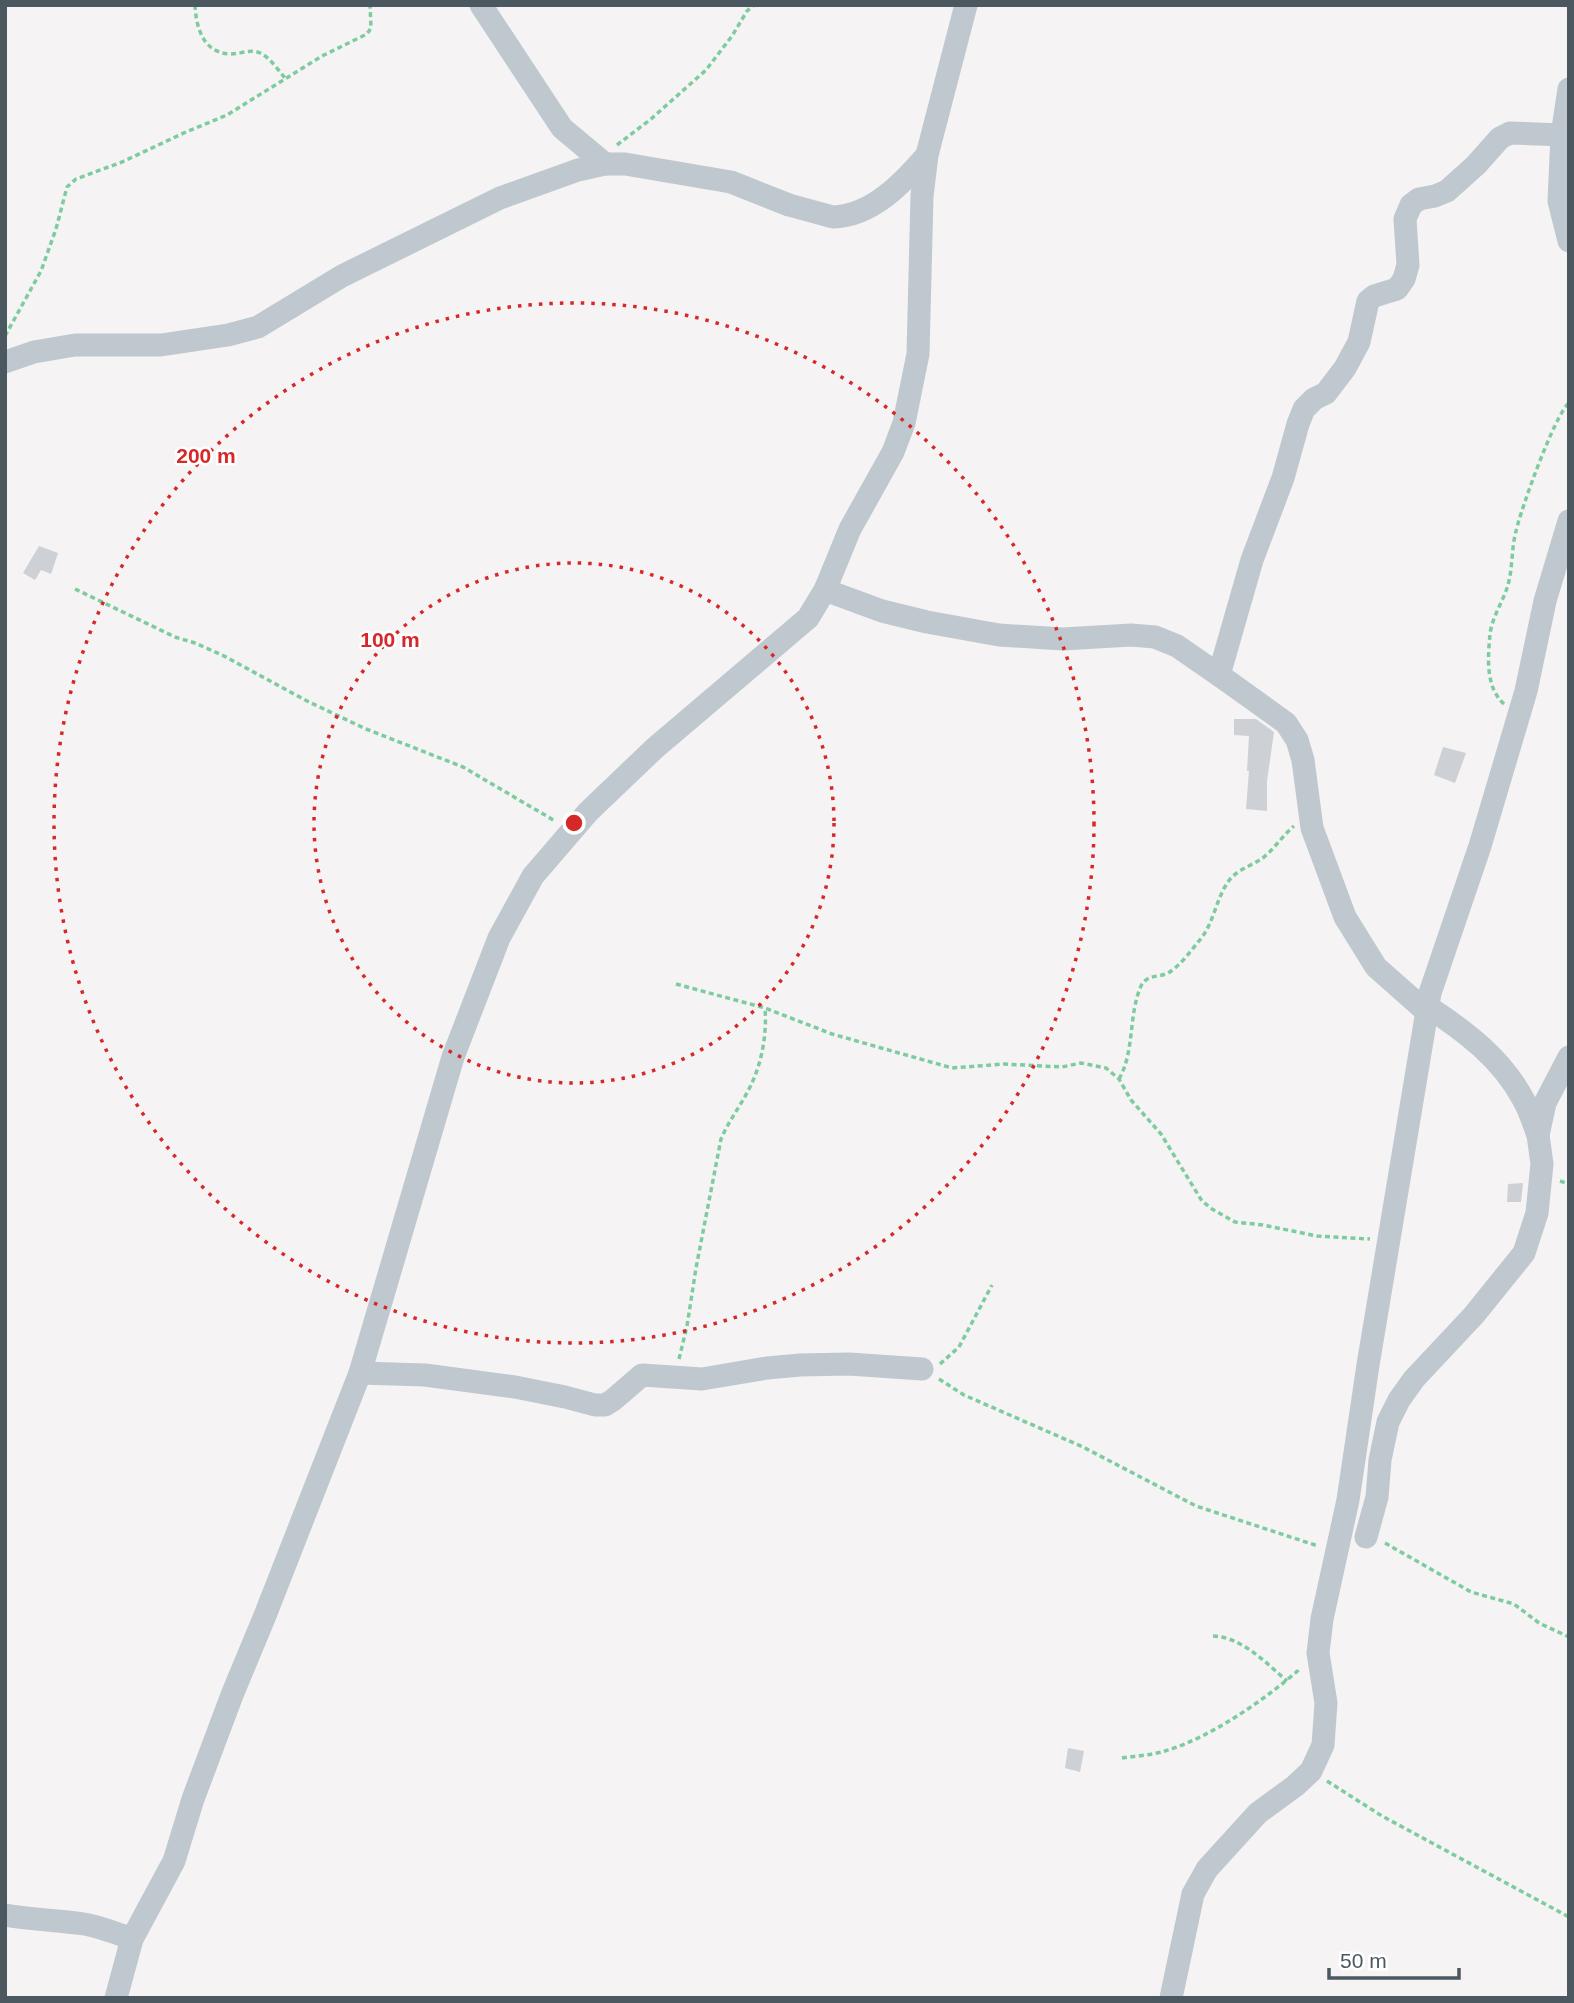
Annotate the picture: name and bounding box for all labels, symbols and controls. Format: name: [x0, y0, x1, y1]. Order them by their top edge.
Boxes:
text: 200 m: [176, 444, 236, 467]
text: 100 m: [360, 628, 420, 651]
centre of rings: [562, 811, 586, 835]
scale bar: [1329, 1937, 1458, 1981]
text: 50 m: [1340, 1949, 1387, 1972]

